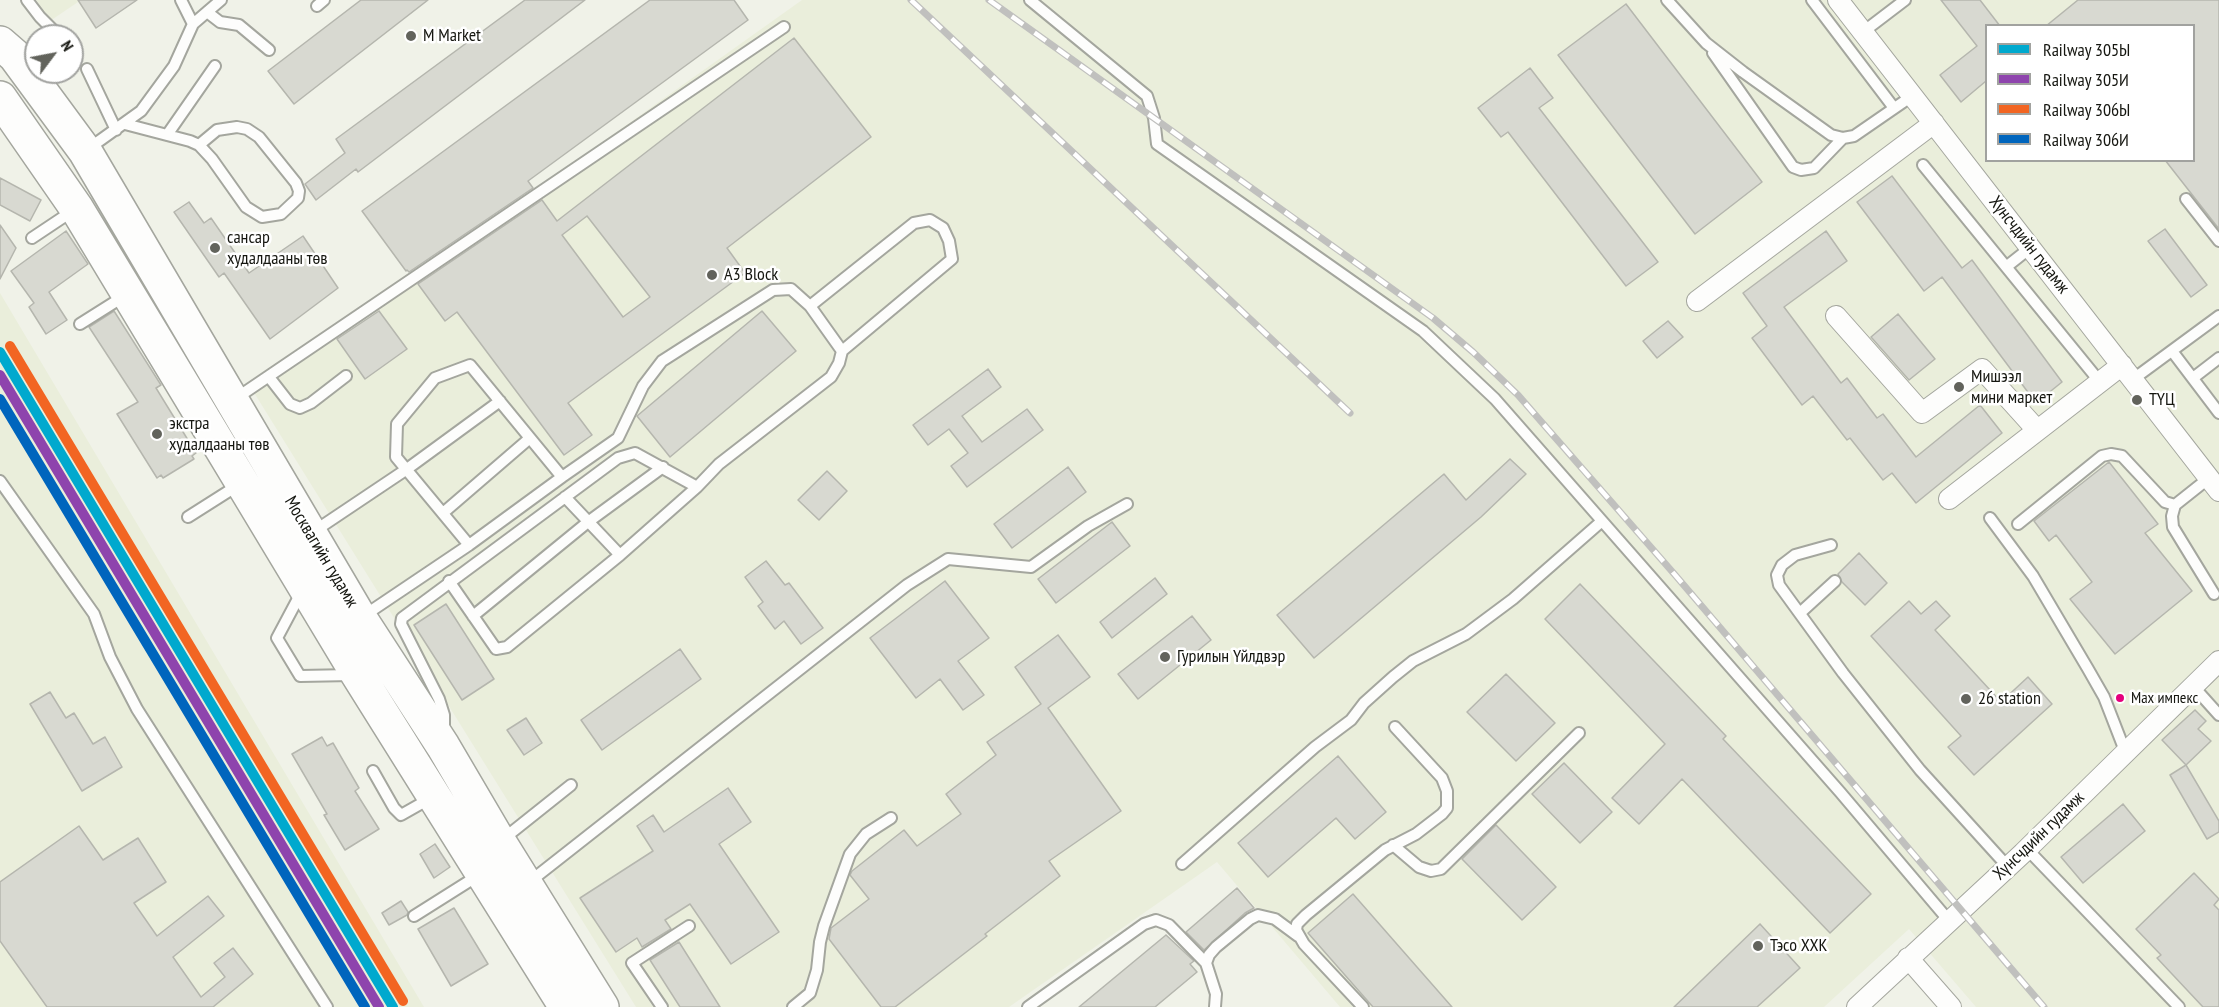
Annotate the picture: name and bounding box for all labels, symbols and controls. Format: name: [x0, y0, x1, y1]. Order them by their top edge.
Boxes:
north arrow: [24, 24, 84, 84]
legend: [1985, 24, 2195, 162]
place label: М Market: [423, 25, 481, 47]
marker: М Market: [404, 29, 418, 43]
text: N: [57, 37, 78, 54]
text: Railway 305Ы: [2043, 38, 2130, 61]
text: Railway 305И: [2043, 68, 2129, 91]
text: Railway 306Ы: [2043, 98, 2130, 121]
text: Railway 306И: [2043, 128, 2129, 151]
street label: Хүнсчдийн гудамж: [1984, 192, 2074, 298]
place label: сансар худалдааны төв: [227, 227, 327, 270]
marker: сансар худалдааны төв: [208, 241, 222, 255]
place label: A3 Block: [724, 264, 778, 286]
marker: A3 Block: [705, 268, 719, 282]
place label: Мишээл мини маркет: [1971, 366, 2052, 409]
marker: Мишээл мини маркет: [1952, 380, 1966, 394]
place label: ТҮЦ: [2149, 389, 2175, 411]
marker: ТҮЦ: [2130, 393, 2144, 407]
place label: экстра худалдааны төв: [169, 413, 269, 456]
marker: экстра худалдааны төв: [150, 427, 164, 441]
street label: Москвагийн гудамж: [279, 492, 363, 612]
place label: Гурилын Үйлдвэр: [1177, 646, 1285, 668]
marker: Гурилын Үйлдвэр: [1158, 650, 1172, 664]
place label: 26 station: [1978, 688, 2041, 710]
place label: Мах импекс: [2131, 688, 2198, 708]
marker: 26 station: [1959, 692, 1973, 706]
marker: Мах импекс: [2114, 692, 2126, 704]
street label: Хүнсчдийн гудамж: [1989, 787, 2089, 885]
place label: Тэсо ХХК: [1770, 935, 1827, 957]
marker: Тэсо ХХК: [1751, 939, 1765, 953]

